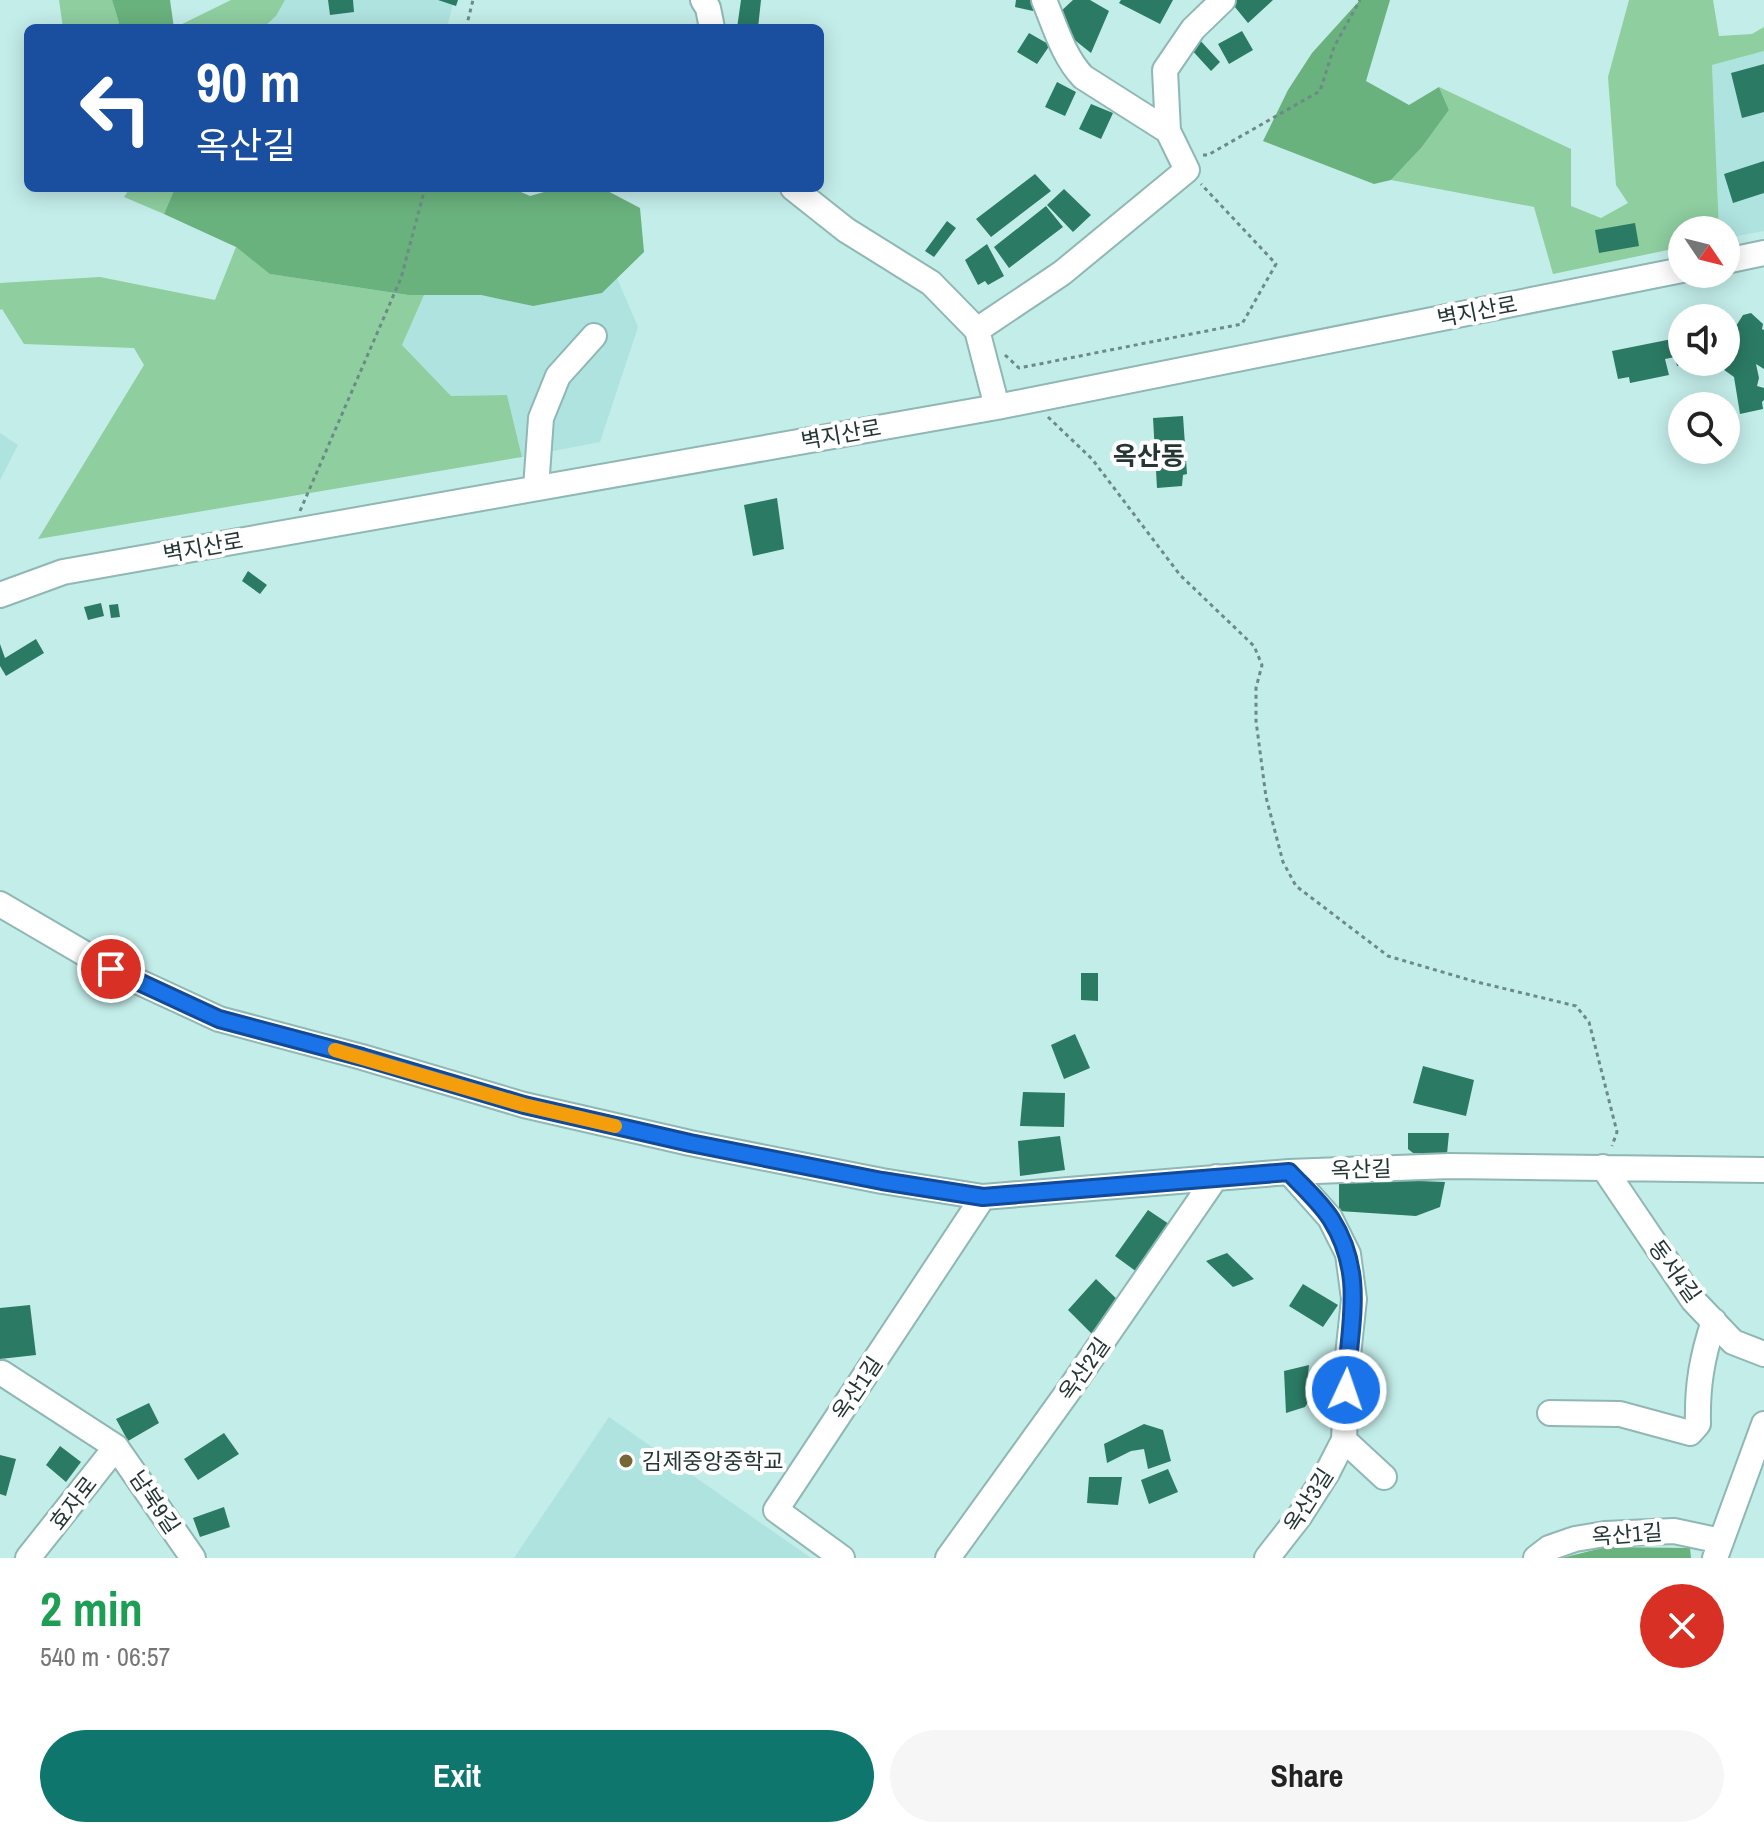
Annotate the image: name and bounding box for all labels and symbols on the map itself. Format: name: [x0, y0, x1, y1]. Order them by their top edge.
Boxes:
north arrow: [1668, 216, 1740, 288]
street label: 벽지산로: [1434, 289, 1520, 333]
street label: 벽지산로: [799, 412, 883, 456]
district label: 옥산동: [1113, 438, 1185, 473]
street label: 벽지산로: [161, 525, 245, 569]
pin: [77, 935, 145, 1003]
street label: 옥산길: [1330, 1153, 1392, 1185]
street label: 동서4길: [1642, 1234, 1708, 1308]
street label: 옥산2길: [1051, 1331, 1117, 1407]
position arrow: [1304, 1348, 1388, 1432]
street label: 옥산1길: [825, 1350, 889, 1426]
place label: 김제중앙중학교: [642, 1446, 784, 1476]
marker: 김제중앙중학교: [617, 1452, 635, 1470]
street label: 옥산3길: [1276, 1462, 1340, 1538]
street label: 남북9길: [123, 1464, 187, 1540]
street label: 효자로: [42, 1470, 104, 1536]
street label: 옥산1길: [1591, 1517, 1663, 1551]

